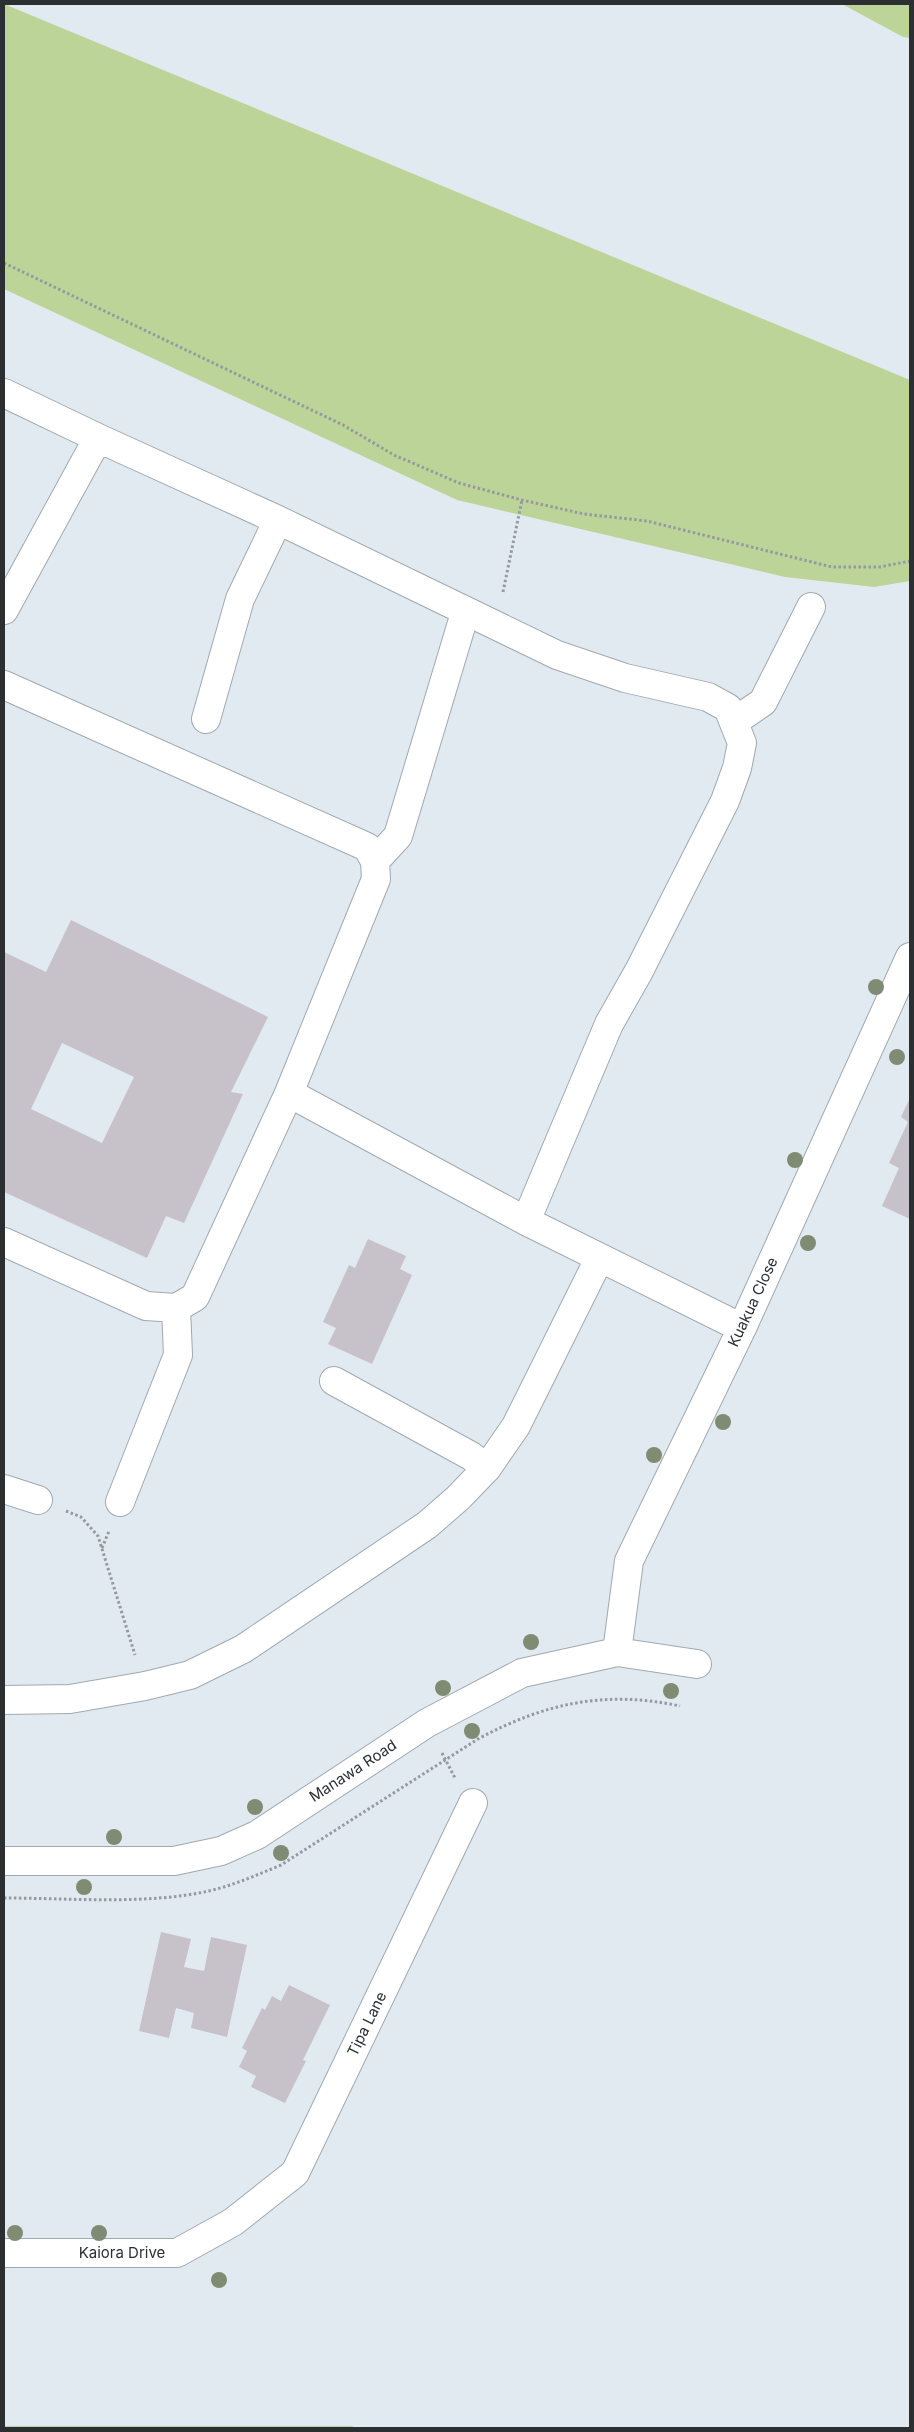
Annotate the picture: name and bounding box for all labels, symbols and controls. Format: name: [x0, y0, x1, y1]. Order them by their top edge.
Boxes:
street label: Kuakua Close: [723, 1254, 782, 1350]
street label: Manawa Road: [305, 1735, 400, 1806]
street label: Tipa Lane: [343, 1988, 390, 2059]
street label: Kaiora Drive: [79, 2243, 165, 2262]

